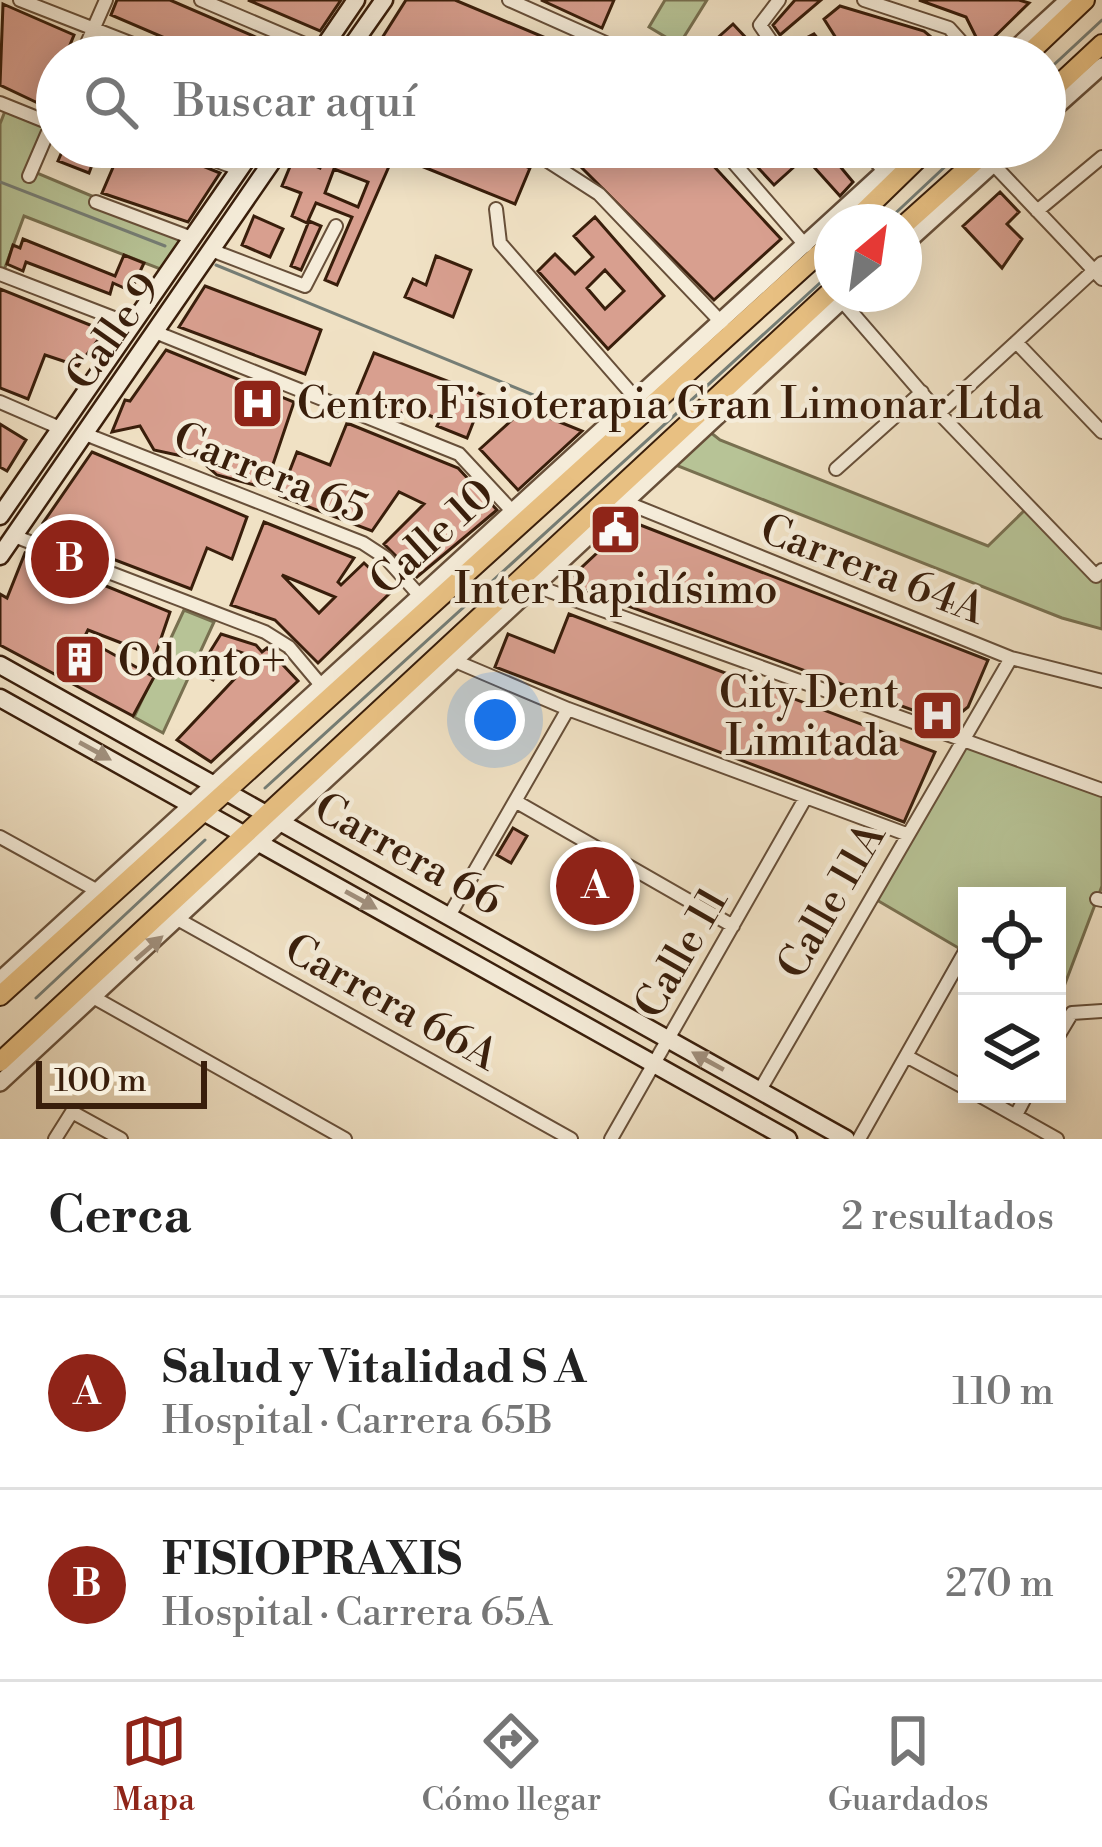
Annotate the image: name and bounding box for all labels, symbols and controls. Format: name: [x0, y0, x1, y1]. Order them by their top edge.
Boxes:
search box: [36, 36, 1066, 168]
icon: search: [78, 69, 144, 135]
text: Buscar aquí: [174, 74, 416, 131]
north arrow: [814, 204, 922, 312]
street label: Calle 9: [55, 264, 173, 401]
hospital icon: Centro Fisioterapia Gran Limonar Ltda: [230, 375, 286, 431]
place label: Centro Fisioterapia Gran Limonar Ltda: [297, 379, 1044, 432]
street label: Carrera 65: [165, 411, 375, 537]
street label: Calle 10: [359, 468, 506, 608]
public building icon: Inter Rapidísimo: [588, 501, 644, 557]
street label: Carrera 64A: [752, 503, 993, 638]
pin: B: [31, 514, 109, 604]
place label: Inter Rapidísimo: [454, 564, 778, 617]
building icon: Odonto+: [51, 632, 107, 688]
place label: Odonto+: [118, 636, 286, 689]
place label: City Dent Limitada: [719, 668, 900, 769]
hospital icon: City Dent Limitada: [910, 688, 966, 744]
your location: [465, 690, 525, 750]
one-way arrow: [78, 740, 112, 761]
street label: Carrera 66: [304, 782, 511, 929]
street label: Calle 11A: [766, 813, 899, 989]
pin: A: [556, 841, 634, 931]
street label: Calle 11: [624, 878, 741, 1028]
map controls: [958, 887, 1066, 1103]
button: locate: [958, 887, 1066, 995]
one-way arrow: [344, 888, 377, 909]
street label: Carrera 66A: [275, 923, 508, 1084]
one-way arrow: [134, 935, 164, 962]
button: layers: [958, 995, 1066, 1103]
one-way arrow: [691, 1052, 724, 1073]
scale bar: [36, 1055, 207, 1108]
text: 100 m: [54, 1061, 147, 1102]
text: Cerca: [48, 1185, 191, 1249]
text: 2 resultados: [841, 1193, 1054, 1242]
text: Salud y Vitalidad S A: [162, 1340, 586, 1397]
text: A: [73, 1368, 101, 1417]
text: 110 m: [952, 1368, 1054, 1417]
text: Hospital · Carrera 65B: [162, 1397, 553, 1446]
text: FISIOPRAXIS: [162, 1532, 462, 1589]
text: B: [72, 1560, 102, 1609]
text: 270 m: [945, 1560, 1054, 1609]
text: Hospital · Carrera 65A: [162, 1589, 552, 1638]
tab: Mapa: [113, 1708, 195, 1821]
tab: Cómo llegar: [421, 1708, 601, 1821]
tab: Guardados: [828, 1708, 989, 1821]

